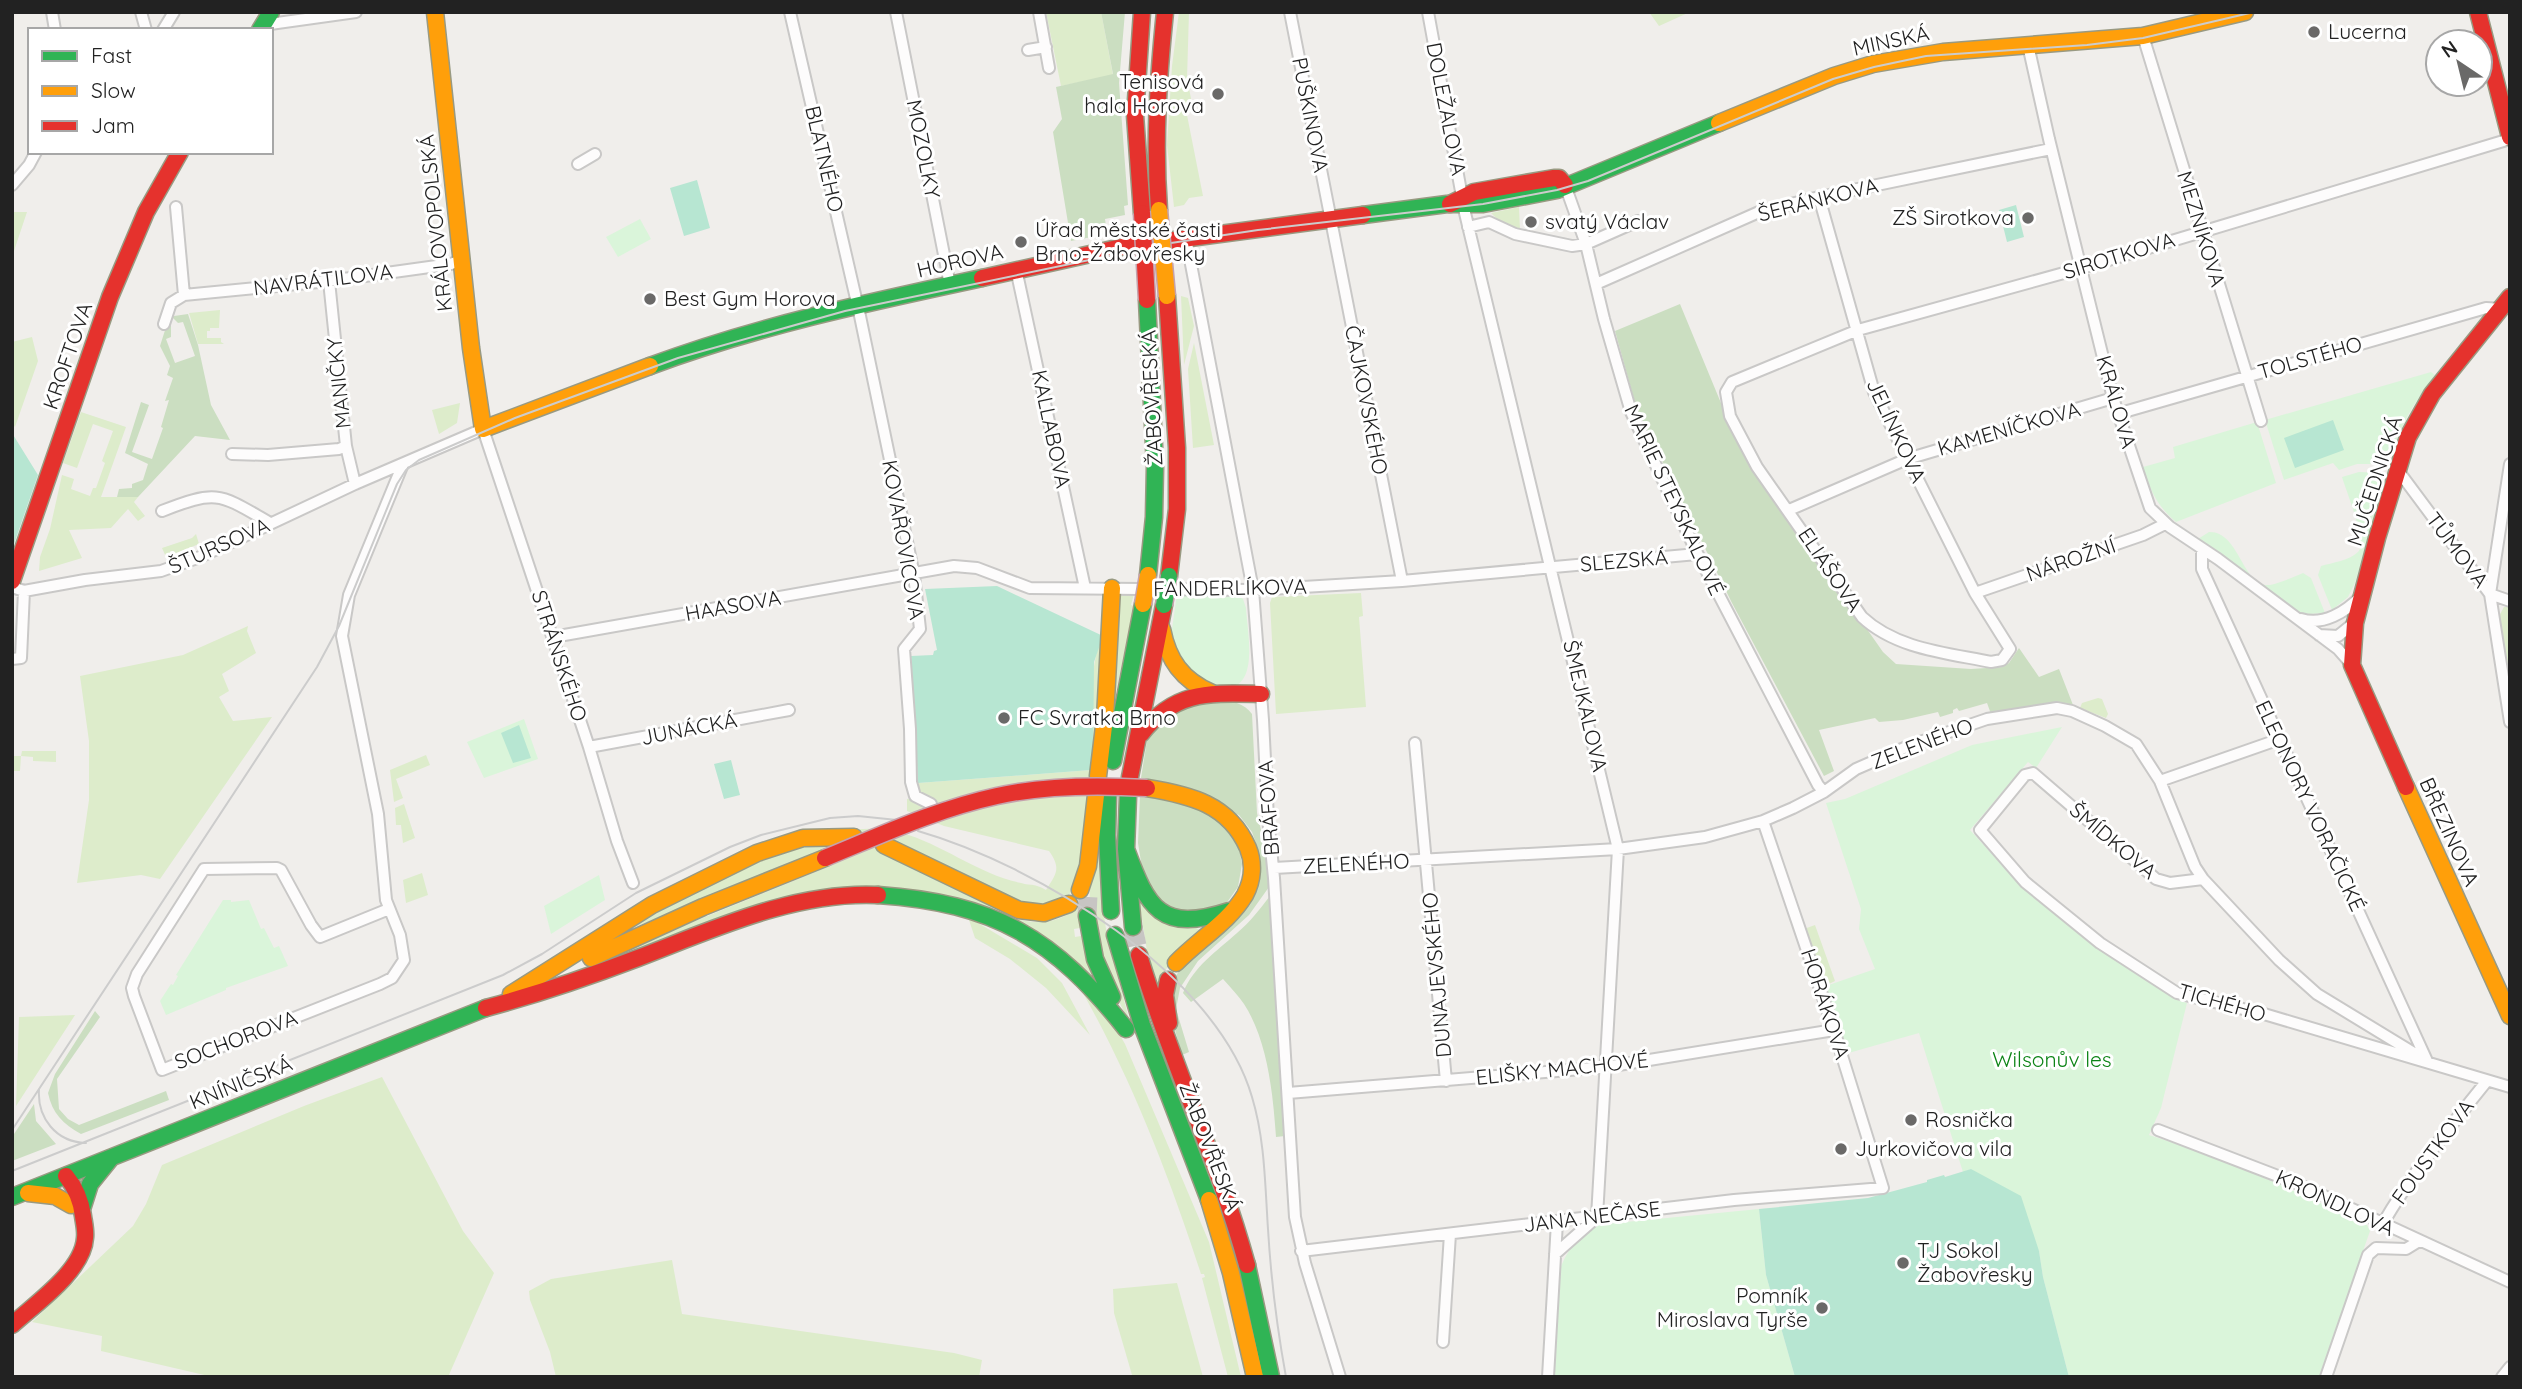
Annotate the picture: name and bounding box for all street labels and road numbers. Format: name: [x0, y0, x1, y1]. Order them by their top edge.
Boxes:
street label: MINSKÁ: [1850, 19, 1931, 61]
street label: DOLEŽALOVA: [1421, 40, 1473, 178]
street label: PUŠKINOVA: [1287, 55, 1335, 175]
street label: MOZOLKY: [902, 97, 946, 201]
street label: BLATNÉHO: [800, 103, 850, 215]
street label: KRÁLOVOPOLSKÁ: [413, 133, 457, 313]
street label: MEZNÍKOVA: [2172, 168, 2232, 290]
street label: ŠERÁNKOVA: [1755, 172, 1881, 227]
street label: SIROTKOVA: [2060, 226, 2178, 284]
street label: HOROVA: [914, 237, 1005, 283]
street label: NAVRÁTILOVA: [252, 258, 394, 300]
street label: KROFTOVA: [37, 299, 97, 413]
street label: ČAJKOVSKÉHO: [1340, 323, 1394, 477]
street label: ŽABOVŘESKÁ: [1134, 329, 1168, 467]
street label: TOLSTÉHO: [2255, 330, 2365, 384]
street label: MANIČKY: [320, 336, 356, 430]
street label: KRÁLOVA: [2091, 352, 2143, 451]
street label: KALLABOVA: [1027, 367, 1077, 490]
street label: JELÍNKOVA: [1861, 374, 1932, 487]
street label: KAMENÍČKOVA: [1934, 395, 2083, 461]
street label: MARIE STEYSKALOVÉ: [1619, 400, 1731, 599]
street label: MUČEDNICKÁ: [2341, 412, 2407, 549]
street label: KOVAŘOVICOVA: [877, 458, 931, 622]
street label: TŮMOVA: [2421, 507, 2495, 592]
street label: ŠTURSOVA: [164, 511, 273, 579]
street label: ELIÁŠOVA: [1793, 522, 1869, 617]
street label: NÁROŽNÍ: [2023, 531, 2120, 586]
street label: SLEZSKÁ: [1579, 543, 1669, 577]
street label: FANDERLÍKOVA: [1153, 573, 1307, 601]
street label: HAASOVA: [683, 584, 783, 626]
street label: STRÁNSKÉHO: [526, 587, 593, 725]
street label: ŠMEJKALOVA: [1558, 637, 1614, 774]
street label: ELEONORY VORAČICKÉ: [2251, 696, 2371, 915]
street label: JUNÁCKÁ: [639, 706, 739, 750]
street label: ZELENÉHO: [1867, 712, 1976, 774]
street label: BRÁFOVA: [1252, 759, 1284, 857]
street label: BŘEZINOVA: [2414, 773, 2485, 890]
street label: ŠMÍDKOVA: [2065, 796, 2163, 884]
street label: ZELENÉHO: [1302, 847, 1410, 879]
street label: DUNAJEVSKÉHO: [1416, 891, 1456, 1059]
street label: HORÁKOVA: [1796, 945, 1856, 1062]
street label: TICHÉHO: [2175, 977, 2269, 1027]
street label: SOCHOROVA: [171, 1004, 301, 1074]
street label: ELIŠKY MACHOVÉ: [1474, 1046, 1650, 1090]
street label: KNÍNIČSKÁ: [185, 1050, 296, 1114]
street label: ŽABOVŘESKÁ: [1174, 1078, 1247, 1215]
street label: FOUSTKOVA: [2385, 1094, 2479, 1209]
street label: KRONDLOVA: [2272, 1163, 2399, 1241]
street label: JANA NEČASE: [1522, 1195, 1662, 1237]

